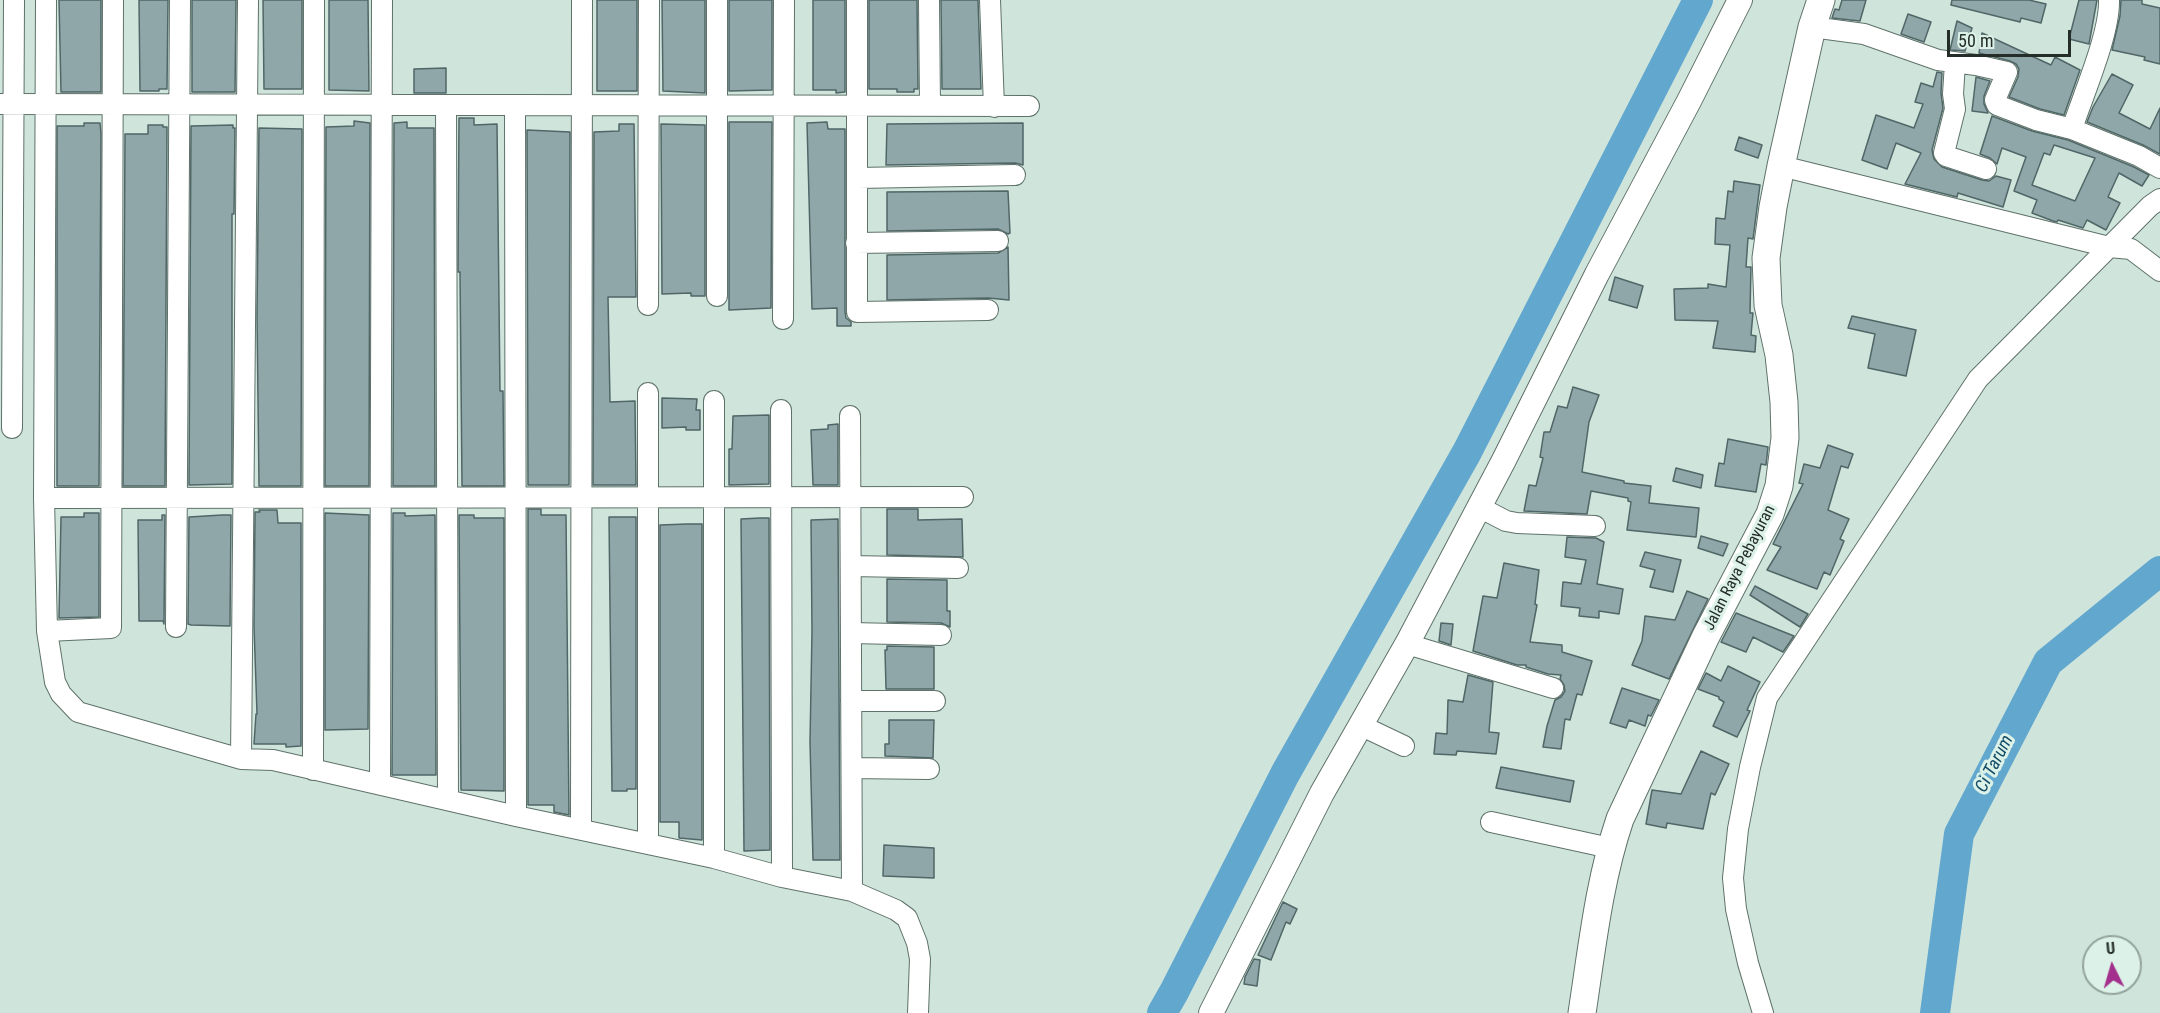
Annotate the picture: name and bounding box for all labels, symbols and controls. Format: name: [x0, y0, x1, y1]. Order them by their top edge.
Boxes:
scale bar: [1950, 18, 2074, 56]
text: 50 m: [1958, 30, 1993, 51]
street label: Jalan Raya Pebayuran: [1700, 502, 1780, 634]
water label: Ci Tarum: [1971, 732, 2019, 796]
north arrow: [2082, 935, 2142, 995]
text: U: [2105, 939, 2116, 958]

